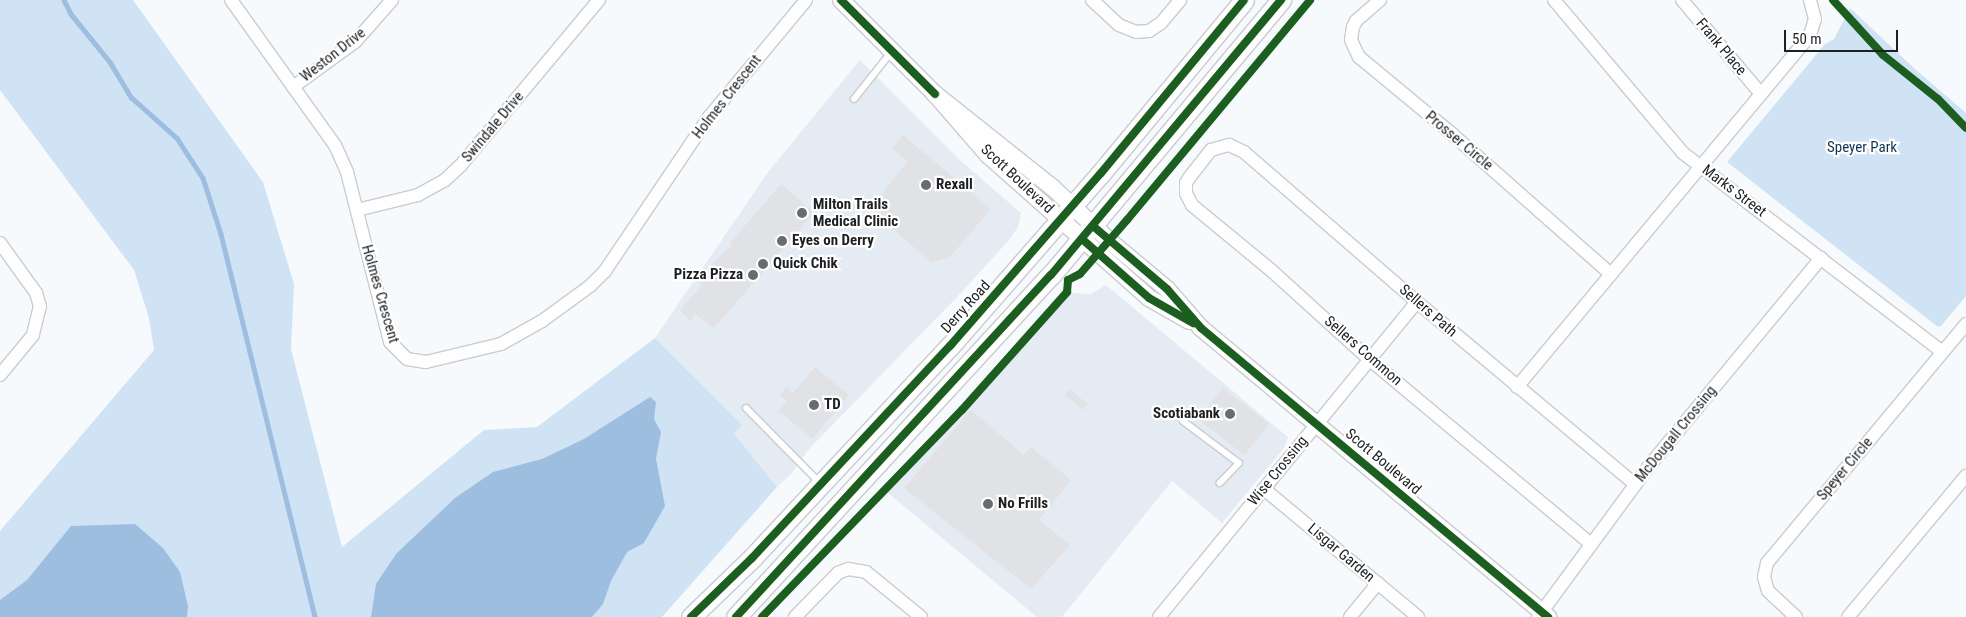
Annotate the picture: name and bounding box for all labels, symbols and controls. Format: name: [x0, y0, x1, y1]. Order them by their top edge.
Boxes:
street label: Frank Place: [1692, 15, 1750, 79]
scale bar: [1786, 20, 1900, 52]
street label: Weston Drive: [297, 24, 369, 86]
text: 50 m: [1792, 30, 1822, 48]
street label: Holmes Crescent: [689, 52, 765, 142]
street label: Swindale Drive: [458, 88, 528, 166]
street label: Prosser Circle: [1422, 108, 1496, 174]
park label: Speyer Park: [1827, 139, 1897, 157]
street label: Scott Boulevard: [977, 141, 1057, 217]
street label: Marks Street: [1699, 161, 1769, 221]
place label: Rexall: [936, 176, 973, 194]
marker: Rexall: [920, 179, 932, 191]
place label: Milton Trails Medical Clinic: [813, 195, 898, 230]
marker: Milton Trails Medical Clinic: [795, 206, 809, 220]
place label: Eyes on Derry: [792, 232, 874, 250]
marker: Eyes on Derry: [776, 235, 788, 247]
street label: Holmes Crescent: [357, 243, 403, 345]
place label: Quick Chik: [773, 255, 838, 273]
marker: Quick Chik: [757, 258, 769, 270]
place label: Pizza Pizza: [674, 266, 743, 284]
marker: Pizza Pizza: [747, 269, 759, 281]
street label: Derry Road: [938, 277, 994, 337]
street label: Sellers Path: [1395, 281, 1461, 341]
street label: Sellers Common: [1320, 312, 1406, 390]
street label: McDougall Crossing: [1632, 382, 1720, 486]
place label: TD: [824, 396, 841, 414]
marker: TD: [808, 399, 820, 411]
place label: Scotiabank: [1153, 405, 1220, 423]
marker: Scotiabank: [1224, 408, 1236, 420]
street label: Scott Boulevard: [1341, 425, 1425, 499]
street label: Wise Crossing: [1244, 433, 1312, 509]
street label: Speyer Circle: [1813, 434, 1877, 504]
place label: No Frills: [998, 495, 1048, 513]
marker: No Frills: [982, 498, 994, 510]
street label: Lisgar Garden: [1304, 520, 1378, 586]

